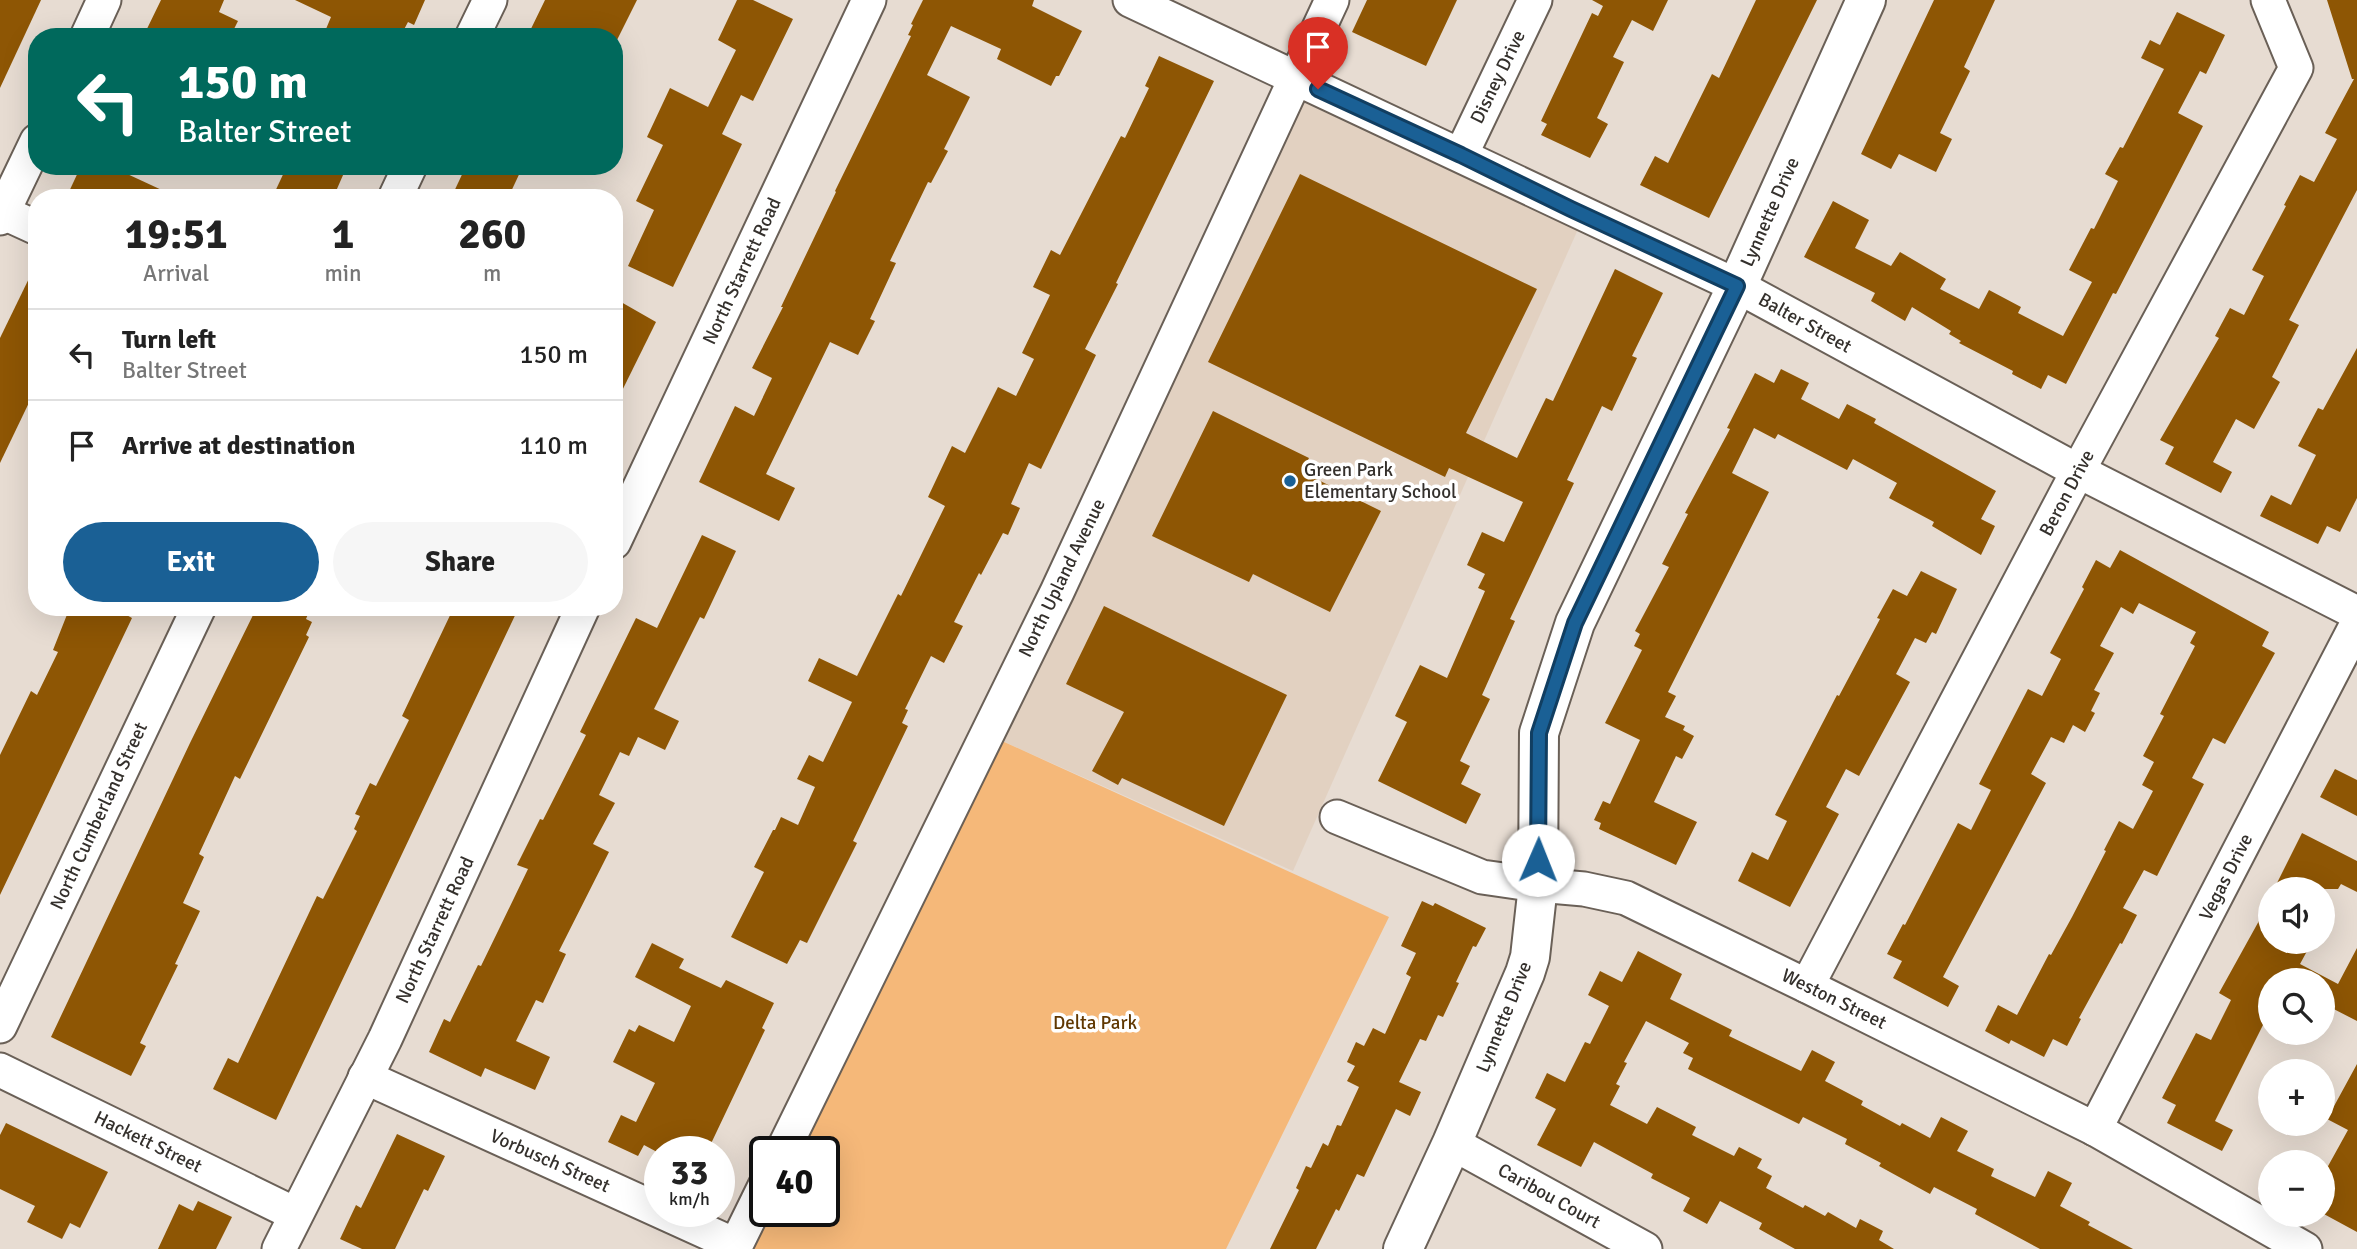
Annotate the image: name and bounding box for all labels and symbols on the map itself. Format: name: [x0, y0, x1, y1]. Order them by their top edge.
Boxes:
pin: [1288, 17, 1348, 89]
street label: Disney Drive: [1465, 26, 1531, 128]
street label: Lynnette Drive: [1735, 153, 1805, 271]
street label: North Starrett Road: [697, 194, 787, 348]
street label: Balter Street: [1754, 288, 1856, 359]
street label: Beron Drive: [2034, 446, 2100, 540]
place label: Green Park Elementary School: [1304, 458, 1457, 504]
marker: Green Park Elementary School: [1282, 473, 1298, 489]
street label: North Upland Avenue: [1013, 495, 1111, 661]
street label: North Cumberland Street: [45, 718, 153, 914]
position arrow: [1501, 823, 1575, 897]
street label: Vegas Drive: [2194, 830, 2258, 924]
street label: North Starrett Road: [390, 853, 480, 1007]
street label: Lynnette Drive: [1471, 958, 1537, 1076]
street label: Weston Street: [1778, 963, 1891, 1035]
park label: Delta Park: [1053, 1011, 1137, 1035]
street label: Hackett Street: [90, 1106, 206, 1179]
street label: Vorbusch Street: [486, 1124, 614, 1198]
speed limit sign: 40: [749, 1136, 840, 1227]
street label: Caribou Court: [1494, 1158, 1605, 1234]

